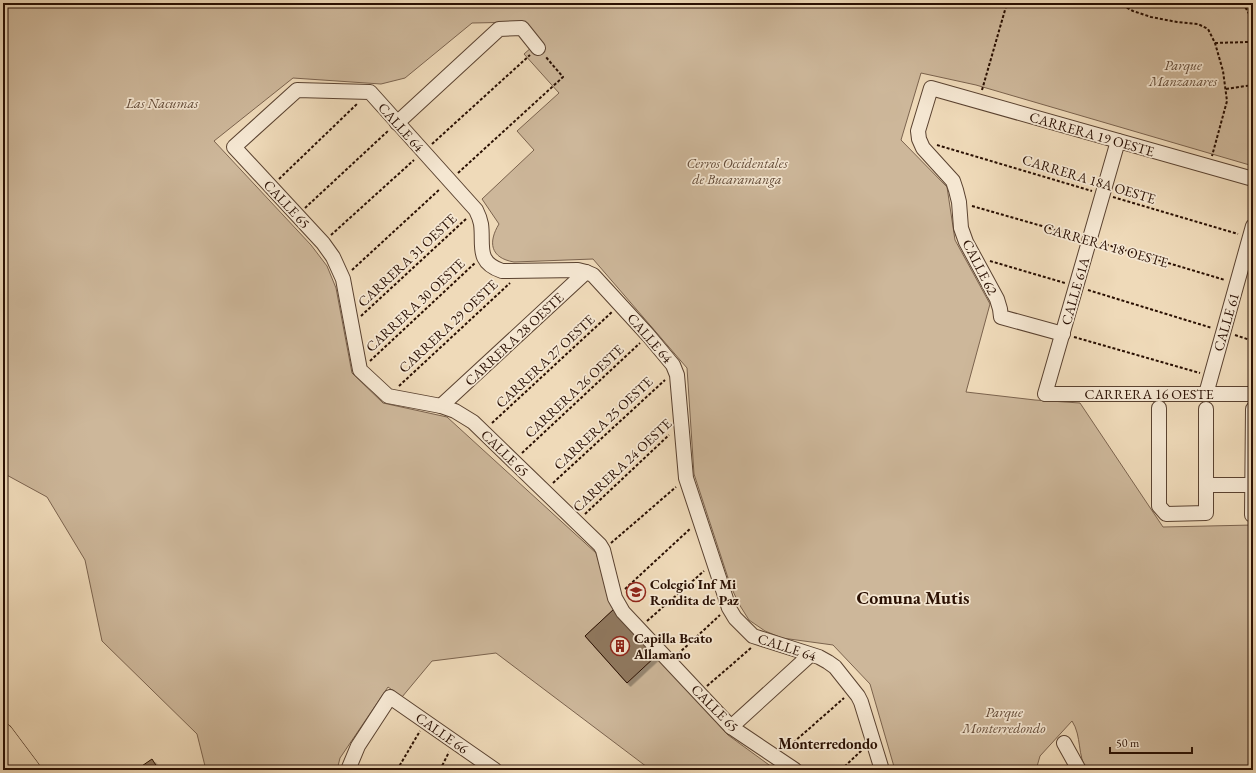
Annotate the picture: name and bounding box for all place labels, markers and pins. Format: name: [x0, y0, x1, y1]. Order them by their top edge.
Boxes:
place label: Colegio Inf Mi Rondita de Paz: [650, 575, 739, 609]
school or university icon: Colegio Inf Mi Rondita de Paz: [625, 581, 647, 603]
place label: Capilla Beato Allamano: [633, 629, 712, 663]
building icon: Capilla Beato Allamano: [609, 635, 631, 657]

